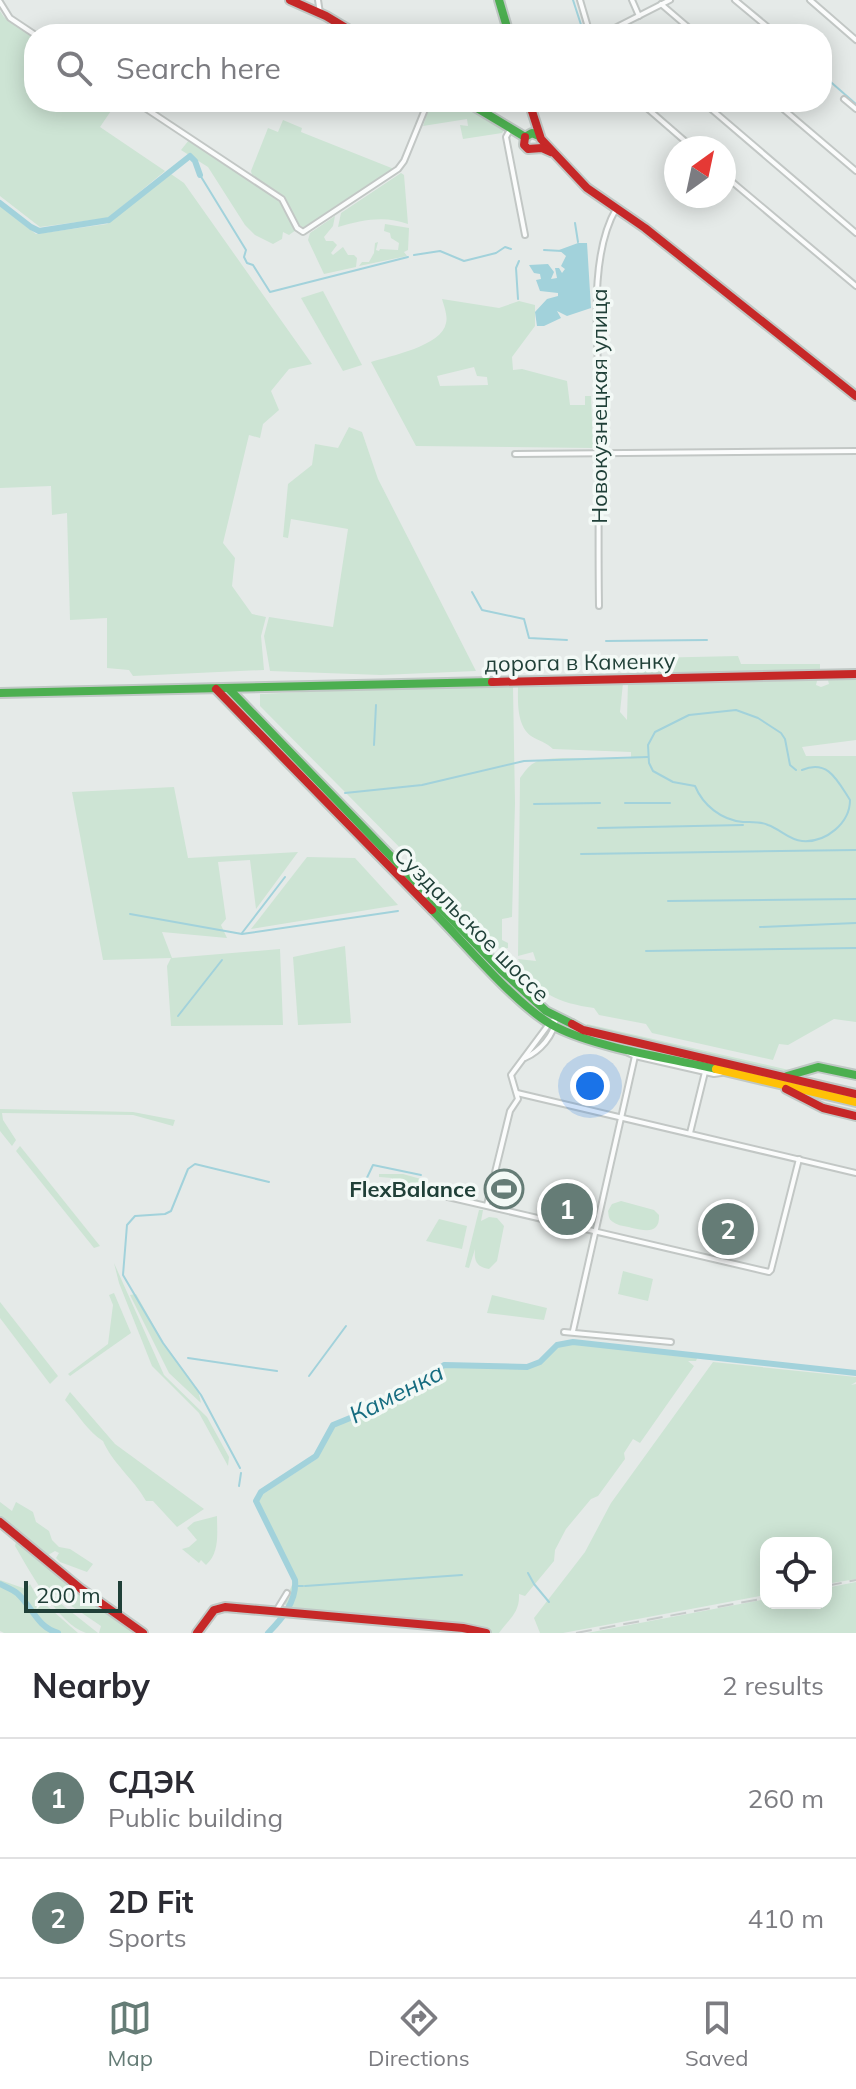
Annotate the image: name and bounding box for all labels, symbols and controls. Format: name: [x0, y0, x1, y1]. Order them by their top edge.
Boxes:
search box: [24, 24, 832, 112]
icon: search: [52, 46, 96, 90]
text: Search here: [116, 49, 281, 87]
north arrow: [664, 136, 736, 208]
street label: Новокузнецкая улица: [585, 288, 613, 524]
street label: дорога в Каменку: [484, 646, 676, 678]
street label: Суздальское шоссе: [388, 840, 556, 1008]
your location: [570, 1066, 610, 1106]
sports icon: FlexBalance: [483, 1168, 525, 1210]
place label: FlexBalance: [349, 1175, 476, 1203]
pin: 1: [541, 1179, 593, 1239]
pin: 2: [702, 1199, 754, 1259]
water label: Каменка: [344, 1357, 448, 1429]
map controls: [760, 1537, 832, 1609]
button: locate: [760, 1537, 832, 1609]
scale bar: [24, 1577, 122, 1613]
text: 200 m: [36, 1581, 101, 1609]
text: Nearby: [32, 1664, 150, 1707]
text: 2 results: [722, 1669, 824, 1702]
text: СДЭК: [108, 1763, 195, 1801]
text: 1: [50, 1782, 66, 1815]
text: 260 m: [748, 1782, 824, 1815]
text: Public building: [108, 1801, 283, 1834]
text: 2D Fit: [108, 1883, 193, 1921]
text: 2: [50, 1902, 66, 1935]
text: 410 m: [748, 1902, 824, 1935]
text: Sports: [108, 1921, 187, 1954]
tab: Map: [108, 1996, 153, 2072]
tab: Directions: [368, 1996, 470, 2072]
tab: Saved: [685, 1996, 748, 2072]

